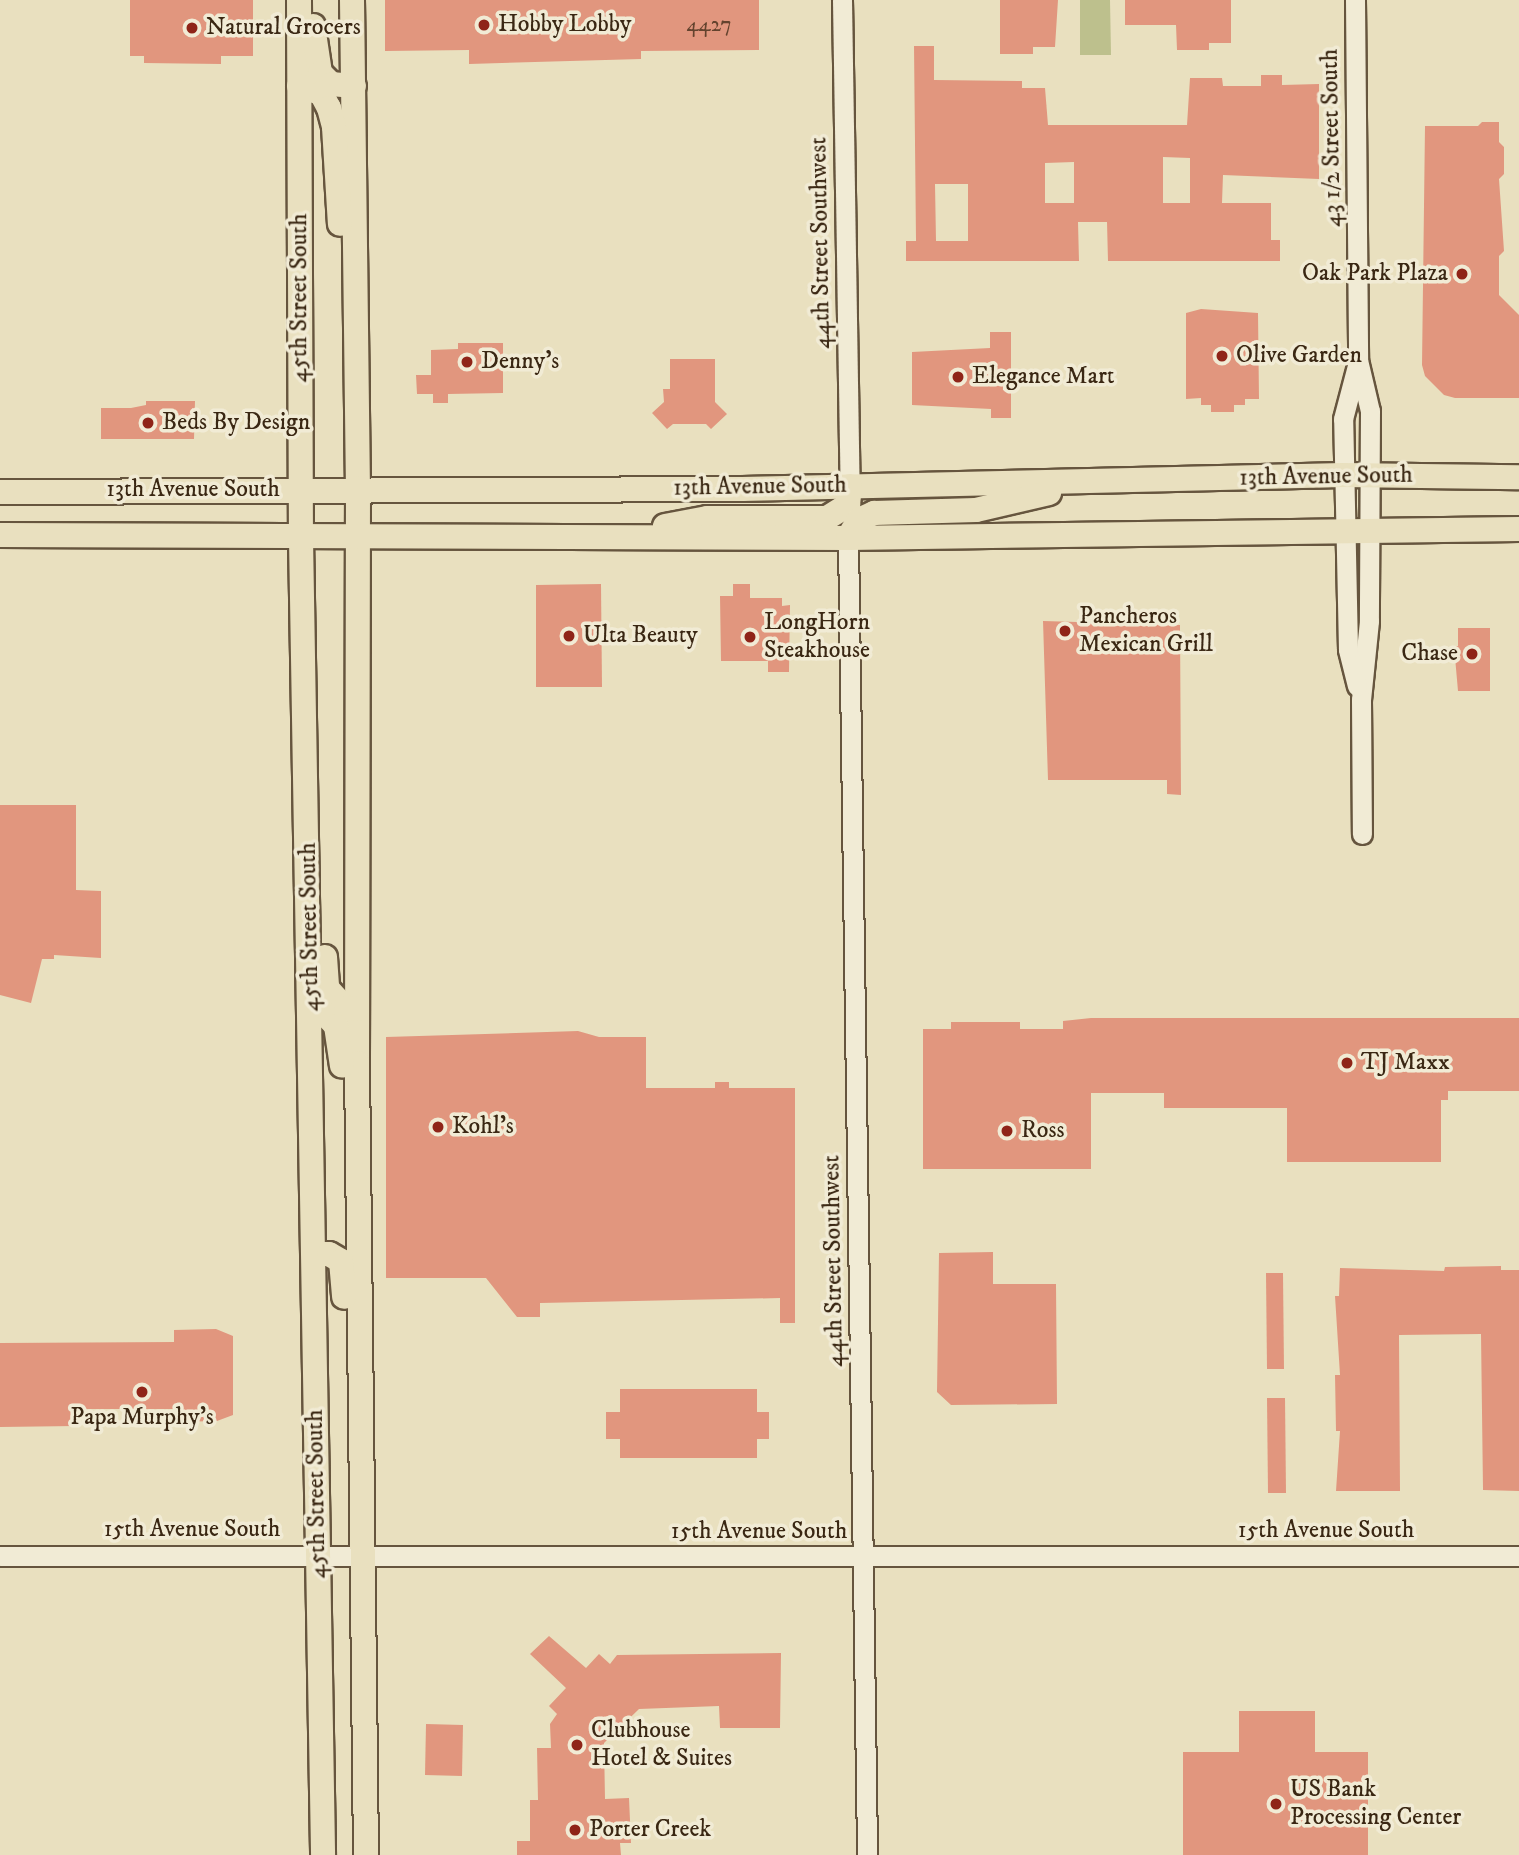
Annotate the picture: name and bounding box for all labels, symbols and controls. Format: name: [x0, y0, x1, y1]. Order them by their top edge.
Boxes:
place label: Hobby Lobby: [498, 11, 631, 39]
house number: 4427: [686, 12, 732, 38]
place label: Natural Grocers: [206, 14, 361, 42]
marker: Hobby Lobby: [476, 17, 492, 33]
marker: Natural Grocers: [184, 20, 200, 36]
street label: 43 1/2 Street South: [1316, 49, 1348, 227]
street label: 44th Street Southwest: [805, 137, 837, 349]
street label: 45th Street South: [286, 213, 314, 383]
place label: Oak Park Plaza: [1302, 260, 1448, 288]
marker: Oak Park Plaza: [1454, 266, 1470, 282]
place label: Olive Garden: [1236, 342, 1362, 370]
place label: Denny's: [481, 348, 559, 376]
marker: Olive Garden: [1214, 348, 1230, 364]
marker: Denny's: [459, 354, 475, 370]
place label: Elegance Mart: [972, 363, 1115, 391]
marker: Elegance Mart: [950, 369, 966, 385]
place label: Beds By Design: [162, 409, 310, 437]
marker: Beds By Design: [140, 415, 156, 431]
street label: 13th Avenue South: [1239, 461, 1413, 493]
street label: 13th Avenue South: [673, 471, 847, 503]
street label: 13th Avenue South: [106, 476, 280, 504]
place label: Pancheros Mexican Grill: [1079, 603, 1213, 659]
place label: LongHorn Steakhouse: [764, 609, 870, 665]
place label: Ulta Beauty: [583, 622, 698, 650]
marker: Pancheros Mexican Grill: [1057, 623, 1073, 639]
marker: Ulta Beauty: [561, 628, 577, 644]
marker: LongHorn Steakhouse: [742, 629, 758, 645]
place label: Chase: [1401, 640, 1458, 668]
marker: Chase: [1464, 646, 1480, 662]
street label: 45th Street South: [294, 842, 326, 1012]
place label: TJ Maxx: [1361, 1049, 1450, 1077]
marker: TJ Maxx: [1339, 1055, 1355, 1071]
place label: Kohl's: [452, 1113, 514, 1141]
place label: Ross: [1021, 1117, 1065, 1145]
marker: Kohl's: [430, 1119, 446, 1135]
marker: Ross: [999, 1123, 1015, 1139]
street label: 44th Street Southwest: [818, 1155, 850, 1367]
marker: Papa Murphy's: [134, 1384, 150, 1400]
place label: Papa Murphy's: [70, 1404, 214, 1432]
street label: 45th Street South: [301, 1409, 333, 1579]
street label: 15th Avenue South: [104, 1516, 280, 1544]
street label: 15th Avenue South: [1238, 1517, 1414, 1545]
street label: 15th Avenue South: [671, 1518, 847, 1546]
place label: Clubhouse Hotel & Suites: [591, 1717, 732, 1773]
marker: Clubhouse Hotel & Suites: [569, 1737, 585, 1753]
place label: US Bank Processing Center: [1290, 1776, 1461, 1832]
marker: US Bank Processing Center: [1268, 1796, 1284, 1812]
place label: Porter Creek: [589, 1816, 711, 1844]
marker: Porter Creek: [567, 1822, 583, 1838]

